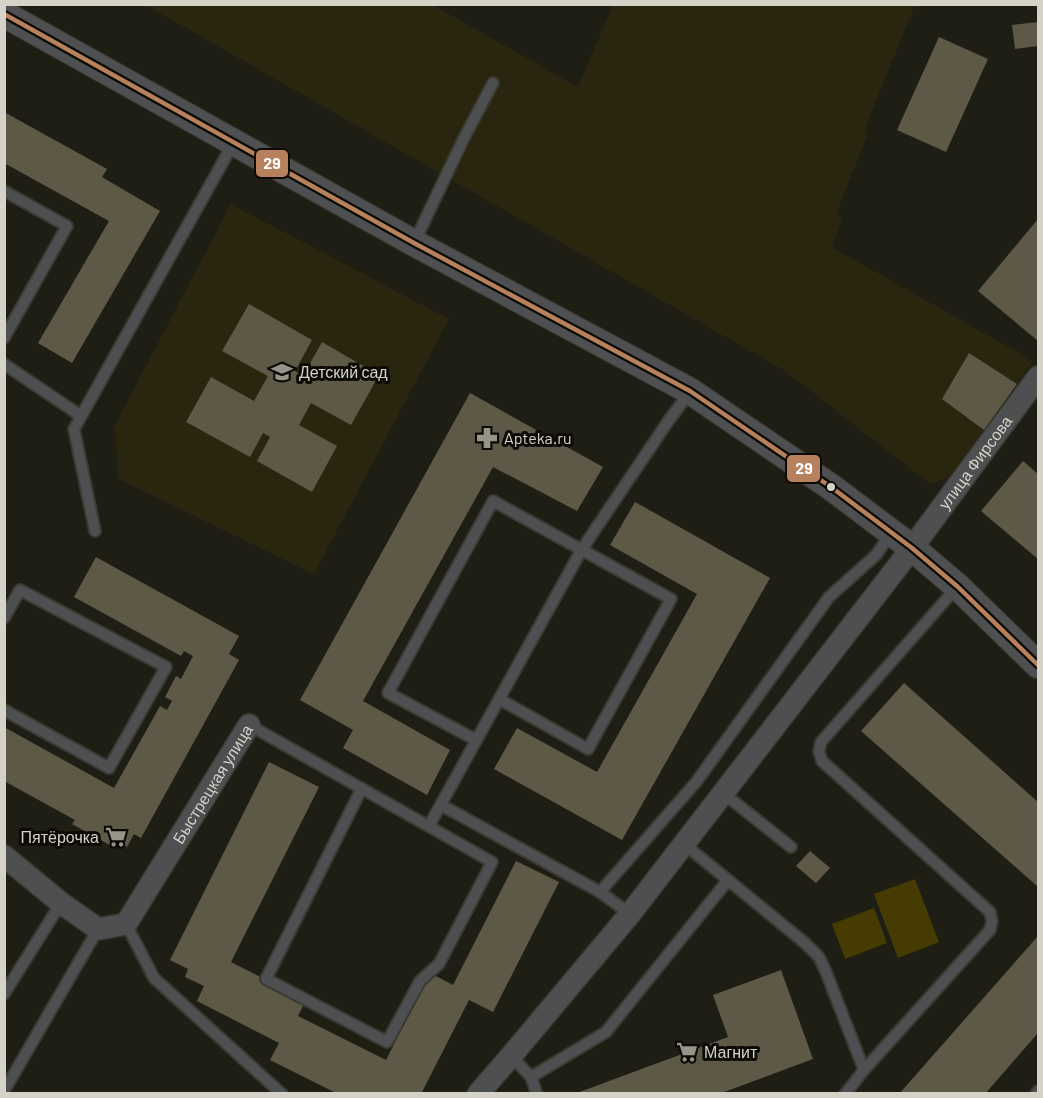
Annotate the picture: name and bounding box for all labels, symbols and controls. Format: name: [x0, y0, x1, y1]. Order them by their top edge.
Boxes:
line badge: 29: [255, 149, 289, 178]
text: 29: [263, 153, 281, 172]
school or university icon: Детский сад: [270, 360, 294, 384]
place label: Детский сад: [299, 362, 388, 381]
street label: улица Фирсова: [934, 411, 1015, 513]
pharmacy icon: Apteka.ru: [475, 426, 499, 450]
place label: Apteka.ru: [504, 428, 572, 447]
line badge: 29: [786, 454, 821, 483]
text: 29: [795, 458, 813, 477]
unlabelled marker: [825, 481, 837, 493]
street label: Быстрецкая улица: [168, 721, 256, 847]
supermarket icon: Пятёрочка: [104, 825, 128, 849]
place label: Пятёрочка: [21, 827, 99, 846]
supermarket icon: Магнит: [675, 1040, 699, 1064]
place label: Магнит: [704, 1042, 758, 1061]

